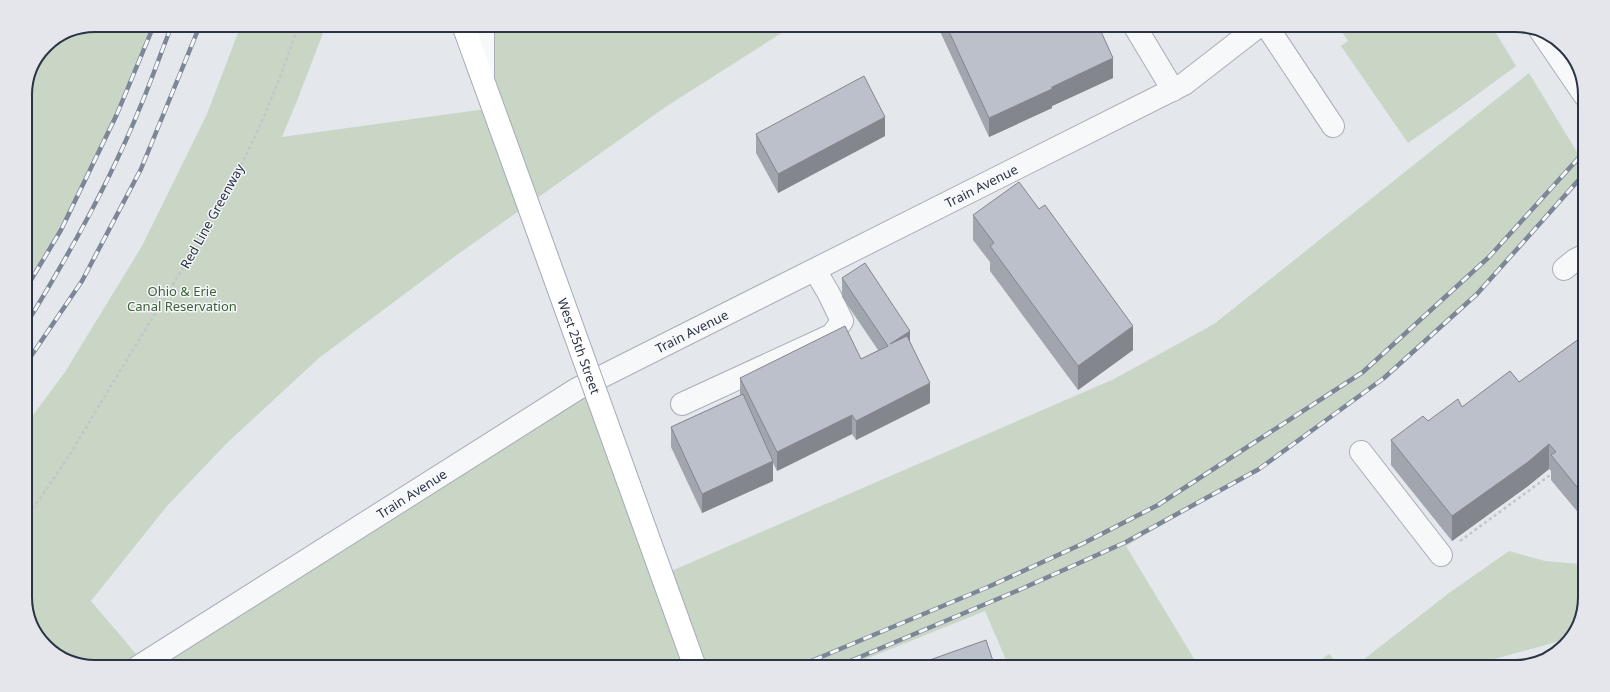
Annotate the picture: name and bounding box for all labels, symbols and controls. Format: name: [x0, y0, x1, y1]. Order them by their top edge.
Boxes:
street label: Red Line Greenway: [176, 160, 248, 272]
street label: Train Avenue: [942, 160, 1021, 212]
park label: Ohio & Erie Canal Reservation: [127, 282, 237, 315]
street label: West 25th Street: [554, 295, 605, 397]
street label: Train Avenue: [652, 305, 731, 357]
street label: Train Avenue: [373, 465, 450, 523]

